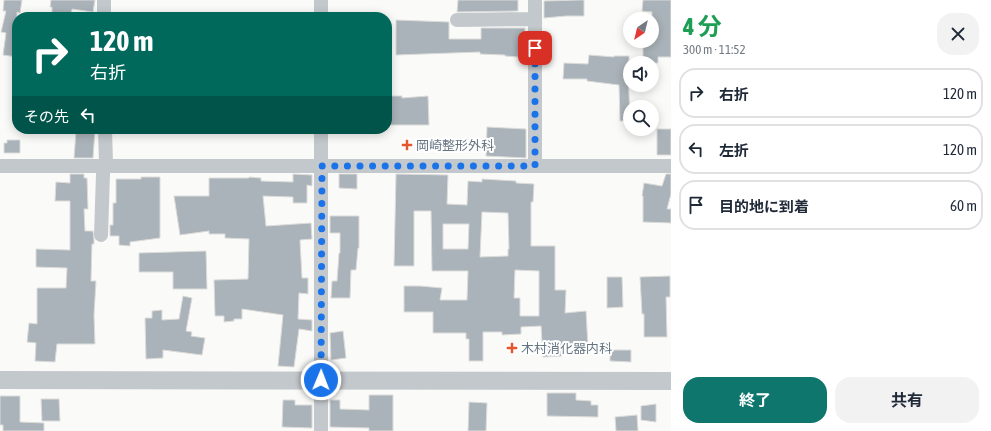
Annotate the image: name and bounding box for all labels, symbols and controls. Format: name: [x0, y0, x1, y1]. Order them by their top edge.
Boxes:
north arrow: [623, 12, 659, 48]
map controls: [623, 12, 659, 136]
text: 4 分: [683, 13, 722, 40]
button: close: [937, 13, 979, 55]
text: 120 m: [90, 25, 153, 57]
icon: right: [24, 28, 76, 80]
pin: [518, 31, 552, 65]
icon: arrive: [524, 37, 546, 59]
text: 300 m · 11:52: [683, 42, 746, 57]
button: sound: [623, 56, 659, 92]
text: 右折: [90, 62, 126, 83]
icon: right: [685, 82, 707, 104]
text: 120 m: [943, 85, 977, 102]
text: 右折: [719, 86, 749, 103]
button: search: [623, 100, 659, 136]
icon: left: [77, 104, 99, 126]
text: その先: [24, 108, 69, 125]
place label: 岡崎整形外科: [416, 138, 494, 153]
icon: left: [685, 138, 707, 160]
marker: 岡崎整形外科: [401, 139, 413, 151]
text: 120 m: [943, 141, 977, 158]
text: 左折: [719, 142, 749, 159]
icon: arrive: [685, 194, 707, 216]
text: 60 m: [950, 197, 977, 214]
text: 目的地に到着: [719, 198, 809, 215]
place label: 木村消化器内科: [521, 341, 612, 356]
marker: 木村消化器内科: [506, 342, 518, 354]
position arrow: [300, 359, 342, 401]
button: 終了: [683, 377, 827, 423]
button: 共有: [835, 377, 979, 423]

